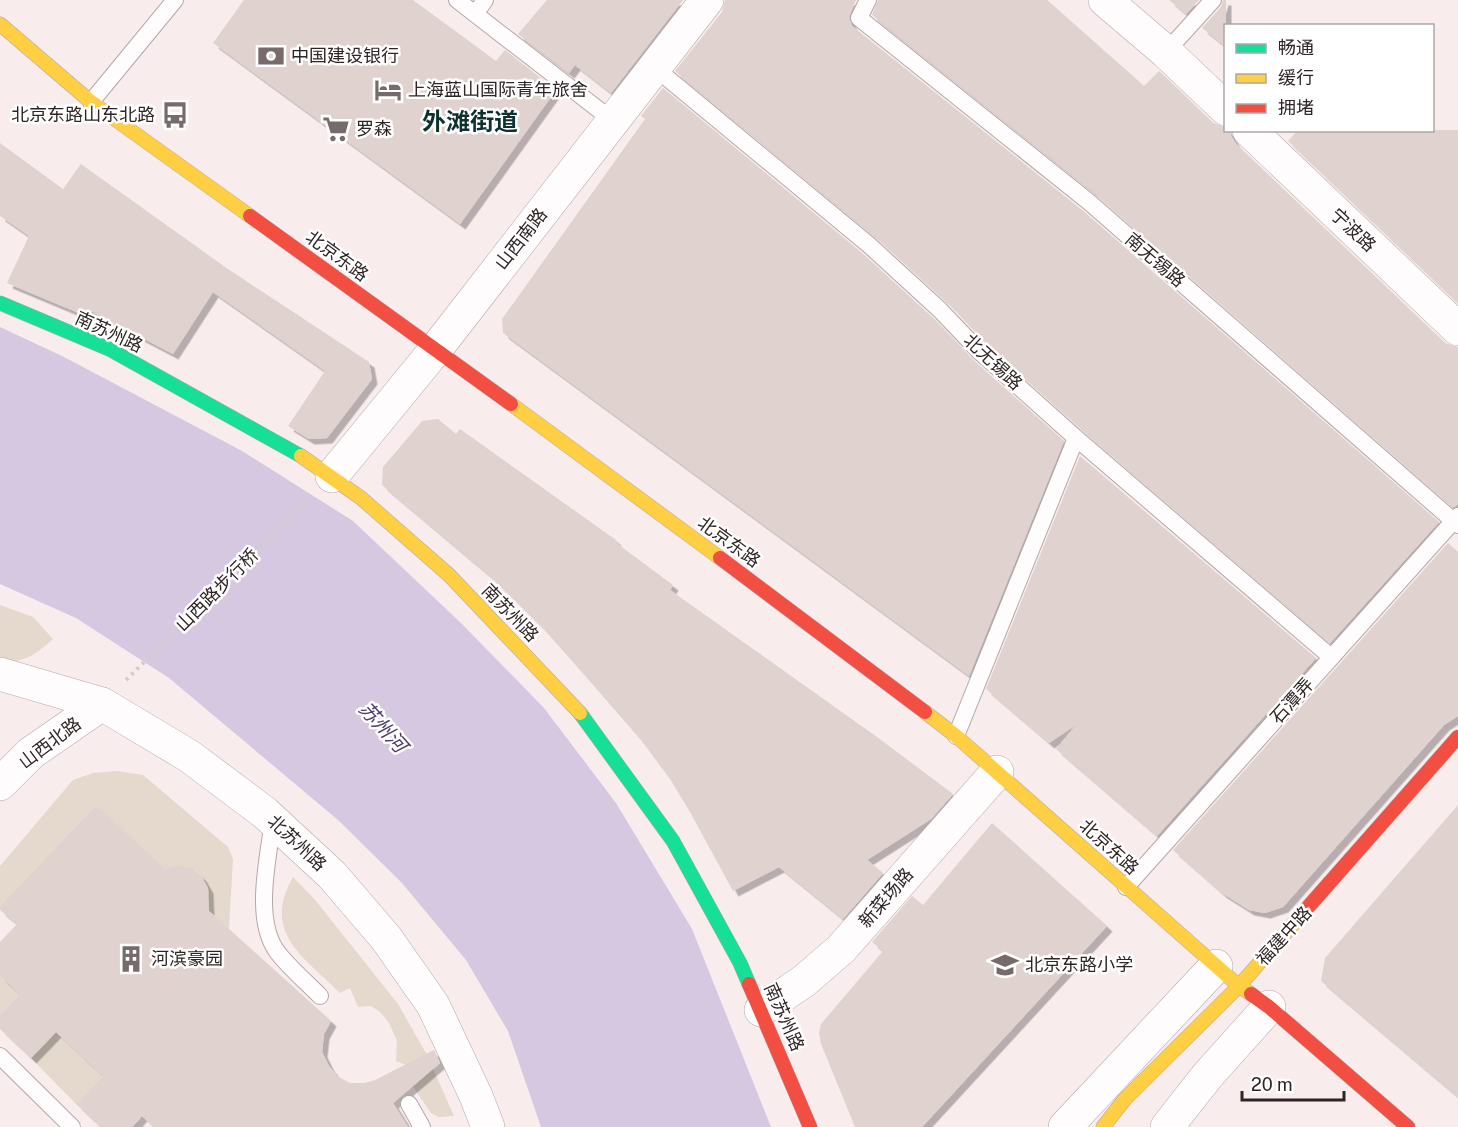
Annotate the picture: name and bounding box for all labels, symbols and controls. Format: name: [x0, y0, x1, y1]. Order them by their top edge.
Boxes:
legend: [1224, 24, 1434, 132]
text: 畅通: [1278, 37, 1314, 58]
bank icon: 中国建设银行: [256, 41, 286, 71]
place label: 中国建设银行: [291, 45, 399, 66]
text: 缓行: [1278, 67, 1314, 88]
hotel icon: 上海蓝山国际青年旅舍: [373, 75, 403, 105]
place label: 上海蓝山国际青年旅舍: [408, 79, 588, 100]
text: 拥堵: [1278, 97, 1314, 118]
bus stop icon: 北京东路山东北路: [160, 100, 190, 130]
place label: 北京东路山东北路: [11, 104, 155, 125]
district label: 外滩街道: [422, 107, 518, 135]
supermarket icon: 罗森: [321, 114, 351, 144]
place label: 罗森: [356, 118, 392, 139]
street label: 山西南路: [490, 204, 551, 274]
street label: 宁波路: [1326, 204, 1380, 256]
street label: 北京东路: [302, 226, 373, 285]
street label: 南无锡路: [1121, 228, 1189, 291]
street label: 南苏州路: [72, 307, 146, 356]
street label: 北无锡路: [960, 329, 1027, 394]
street label: 北京东路: [694, 512, 765, 571]
street label: 山西路步行桥: [171, 544, 262, 635]
street label: 南苏州路: [478, 579, 543, 646]
street label: 石潭弄: [1266, 674, 1317, 728]
water label: 苏州河: [354, 697, 415, 760]
street label: 山西北路: [15, 713, 85, 773]
street label: 北苏州路: [264, 810, 331, 875]
street label: 北京东路: [1076, 815, 1143, 879]
street label: 新菜场路: [854, 864, 917, 932]
street label: 福建中路: [1252, 902, 1316, 969]
building icon: 河滨豪园: [116, 944, 146, 974]
place label: 河滨豪园: [151, 948, 223, 969]
school or university icon: 北京东路小学: [990, 950, 1020, 980]
place label: 北京东路小学: [1025, 954, 1133, 975]
street label: 南苏州路: [760, 980, 809, 1054]
scale bar: [1242, 1064, 1344, 1102]
text: 20 m: [1251, 1074, 1293, 1095]

